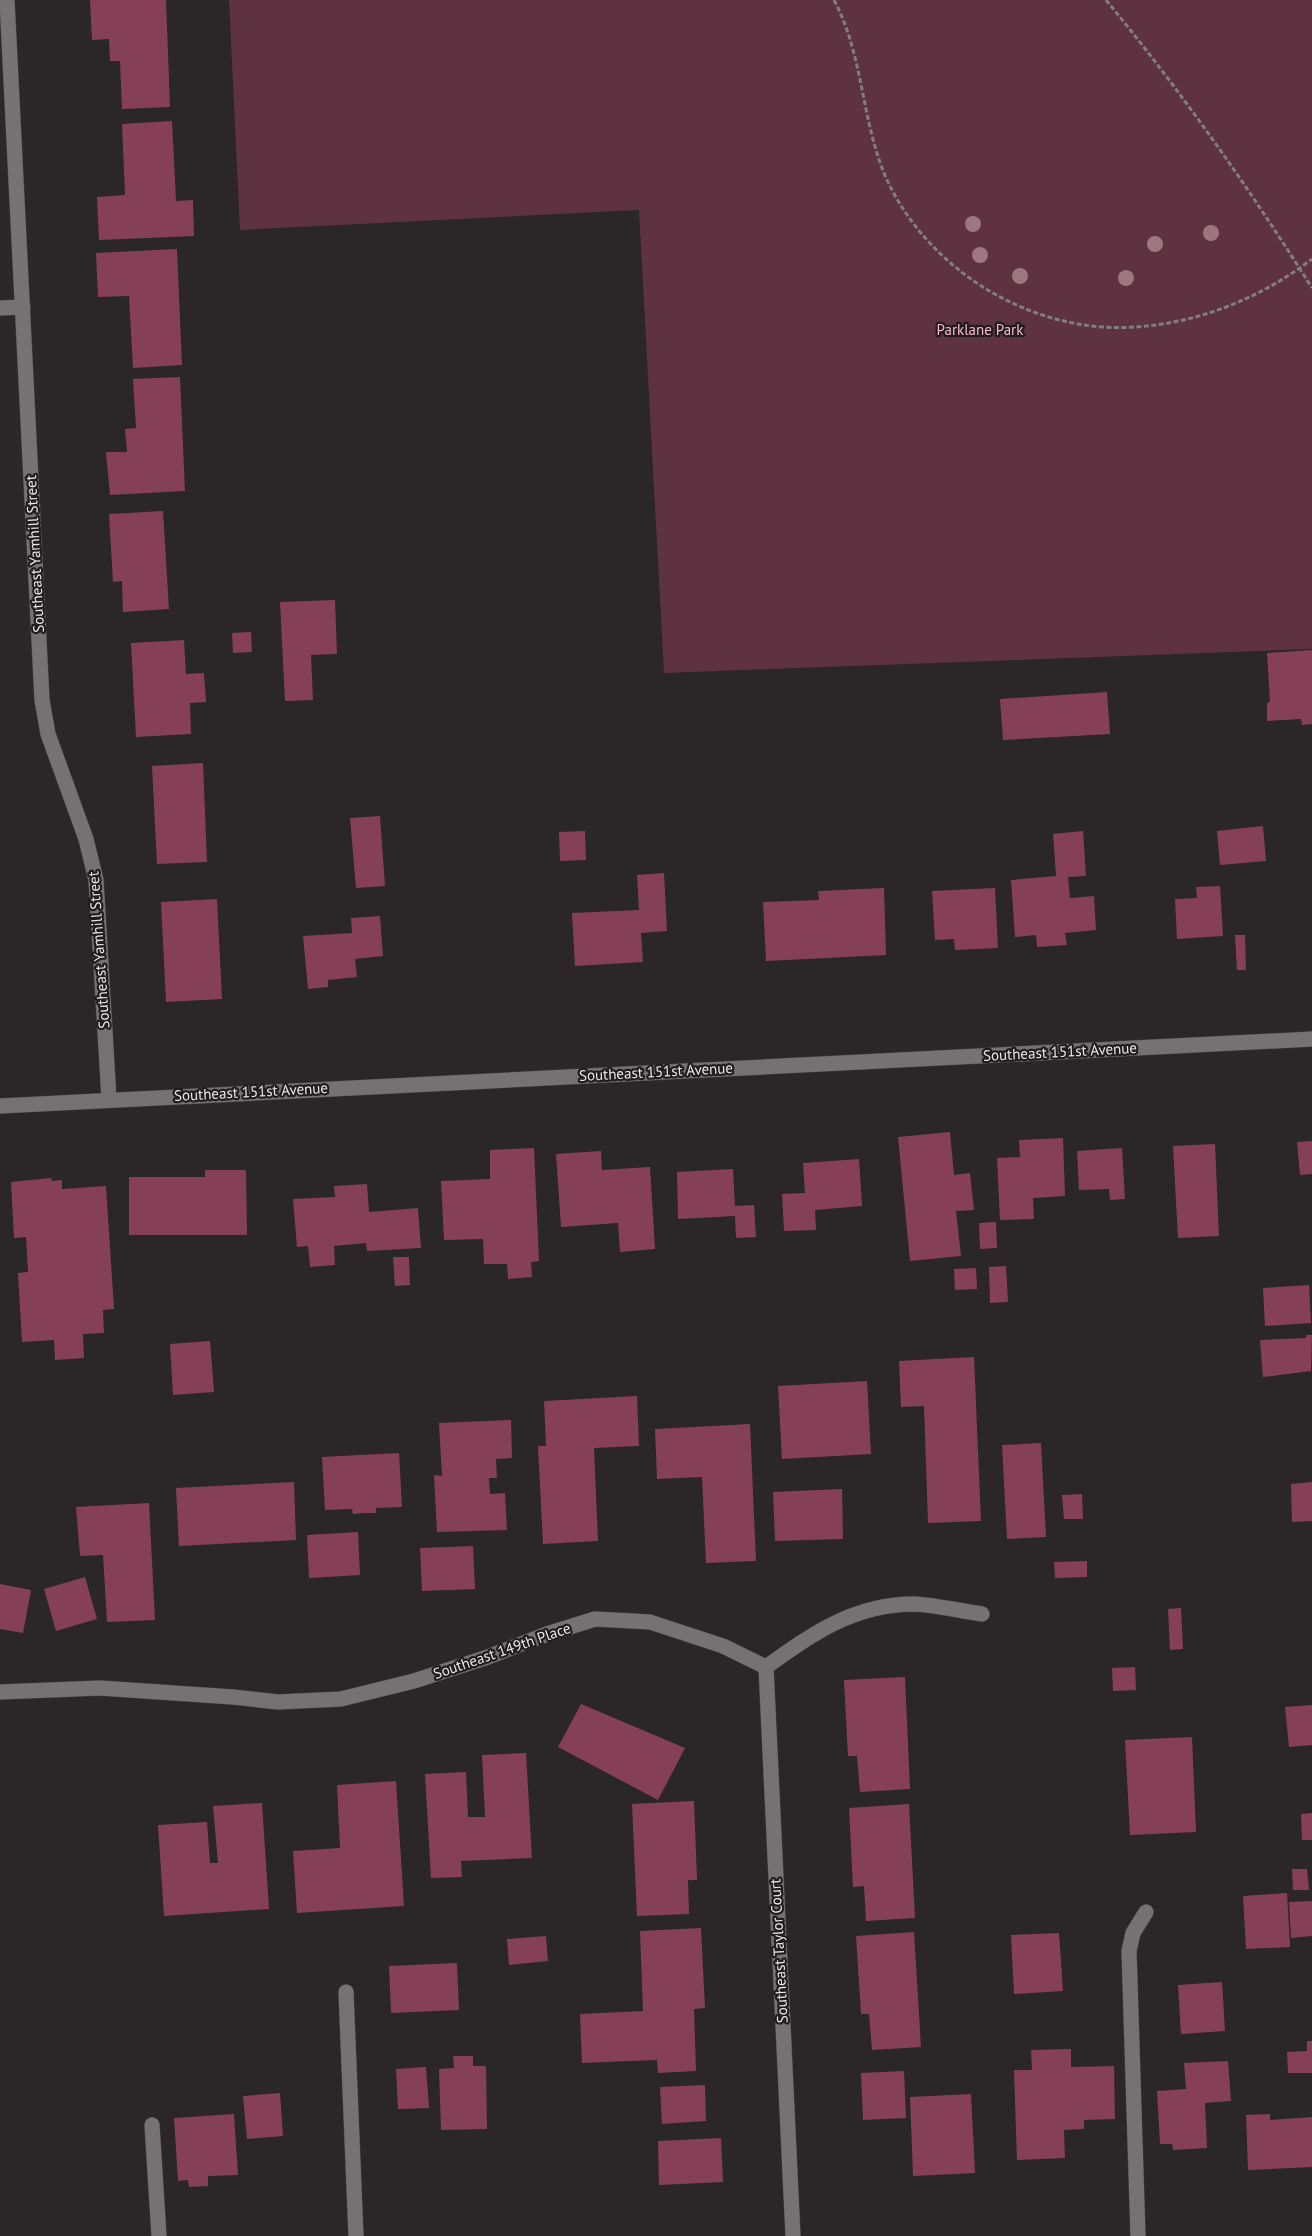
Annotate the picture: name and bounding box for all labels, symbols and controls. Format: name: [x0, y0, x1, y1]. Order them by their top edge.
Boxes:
park label: Parklane Park: [937, 320, 1024, 339]
street label: Southeast Yamhill Street: [21, 475, 48, 633]
street label: Southeast Yamhill Street: [84, 871, 113, 1029]
street label: Southeast 151st Avenue: [983, 1038, 1137, 1065]
street label: Southeast 151st Avenue: [579, 1058, 733, 1085]
street label: Southeast 151st Avenue: [174, 1078, 328, 1105]
street label: Southeast 149th Place: [431, 1618, 573, 1683]
street label: Southeast Taylor Court: [765, 1878, 792, 2024]

